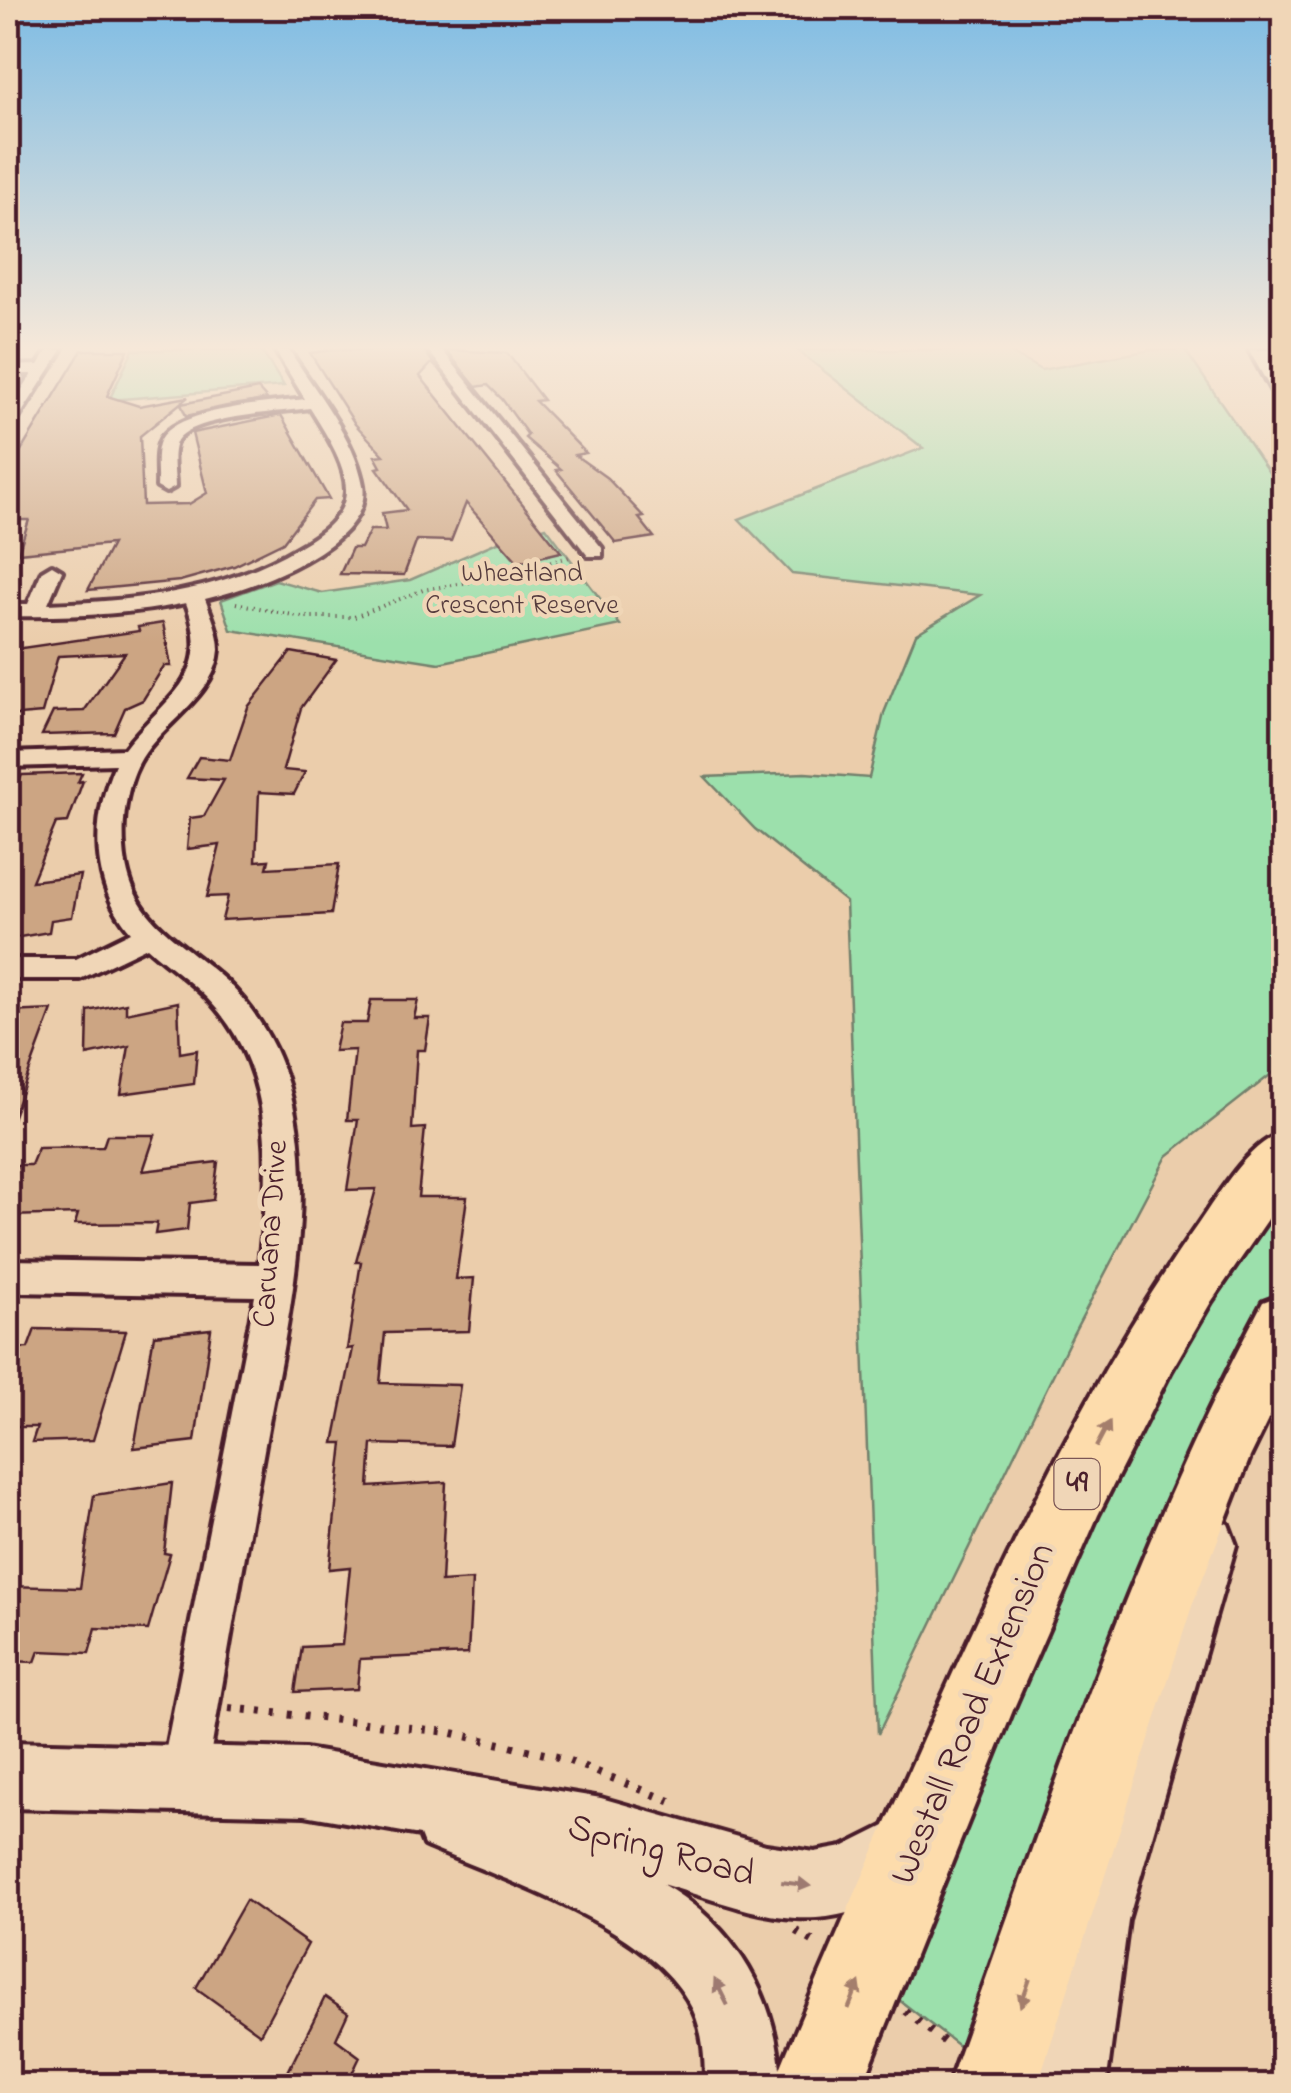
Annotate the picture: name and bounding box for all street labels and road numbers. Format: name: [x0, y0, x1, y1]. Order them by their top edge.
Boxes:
street label: Caruana Drive: [242, 1138, 302, 1329]
road number: 49: [1054, 1459, 1100, 1509]
street label: Westall Road Extension: [877, 1534, 1071, 1894]
street label: Spring Road: [561, 1800, 761, 1904]

